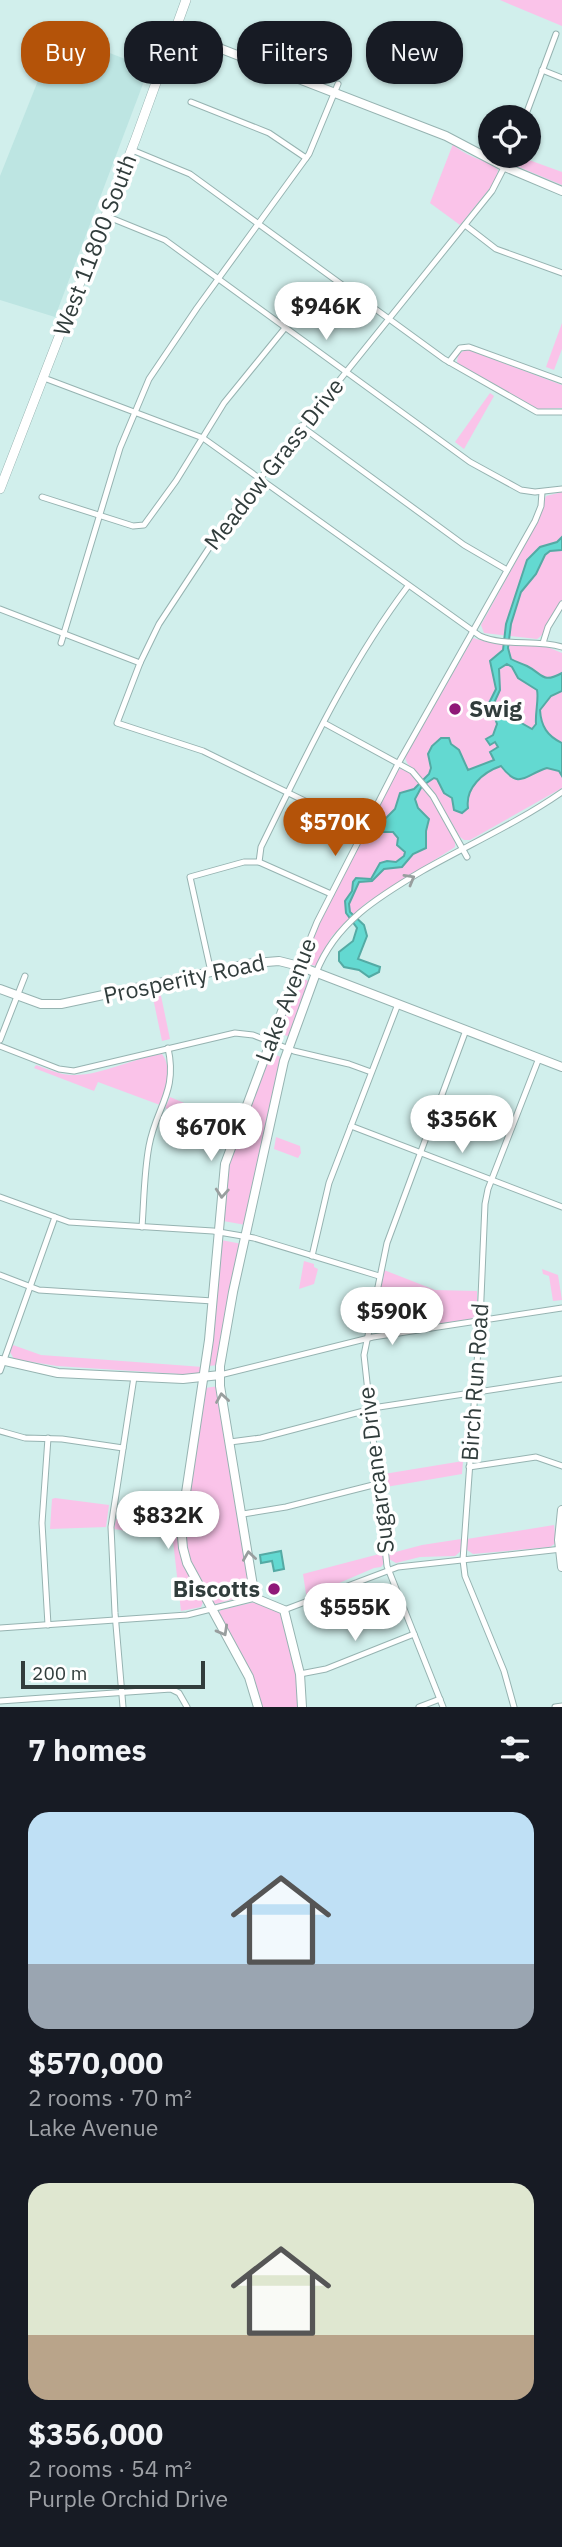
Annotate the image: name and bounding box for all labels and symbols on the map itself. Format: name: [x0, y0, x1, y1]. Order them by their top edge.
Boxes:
street label: West 11800 South: [46, 150, 143, 340]
pin: $946K: [277, 282, 375, 342]
street label: Meadow Grass Drive: [197, 371, 350, 556]
place label: Swig: [469, 693, 522, 723]
marker: Swig: [447, 701, 463, 717]
pin: $570K: [286, 798, 384, 858]
one-way arrow: [402, 874, 415, 887]
street label: Lake Avenue: [248, 933, 322, 1066]
street label: Prosperity Road: [100, 946, 267, 1010]
pin: $356K: [413, 1096, 511, 1155]
pin: $670K: [162, 1104, 260, 1163]
one-way arrow: [215, 1187, 230, 1198]
pin: $590K: [343, 1288, 441, 1347]
street label: Birch Run Road: [454, 1302, 494, 1462]
street label: Sugarcane Drive: [350, 1385, 400, 1555]
one-way arrow: [215, 1392, 230, 1404]
pin: $832K: [119, 1492, 217, 1551]
one-way arrow: [242, 1550, 257, 1562]
place label: Biscotts: [173, 1573, 260, 1603]
marker: Biscotts: [266, 1581, 282, 1597]
pin: $555K: [306, 1584, 404, 1643]
one-way arrow: [215, 1623, 228, 1636]
scale bar: [21, 1658, 205, 1690]

